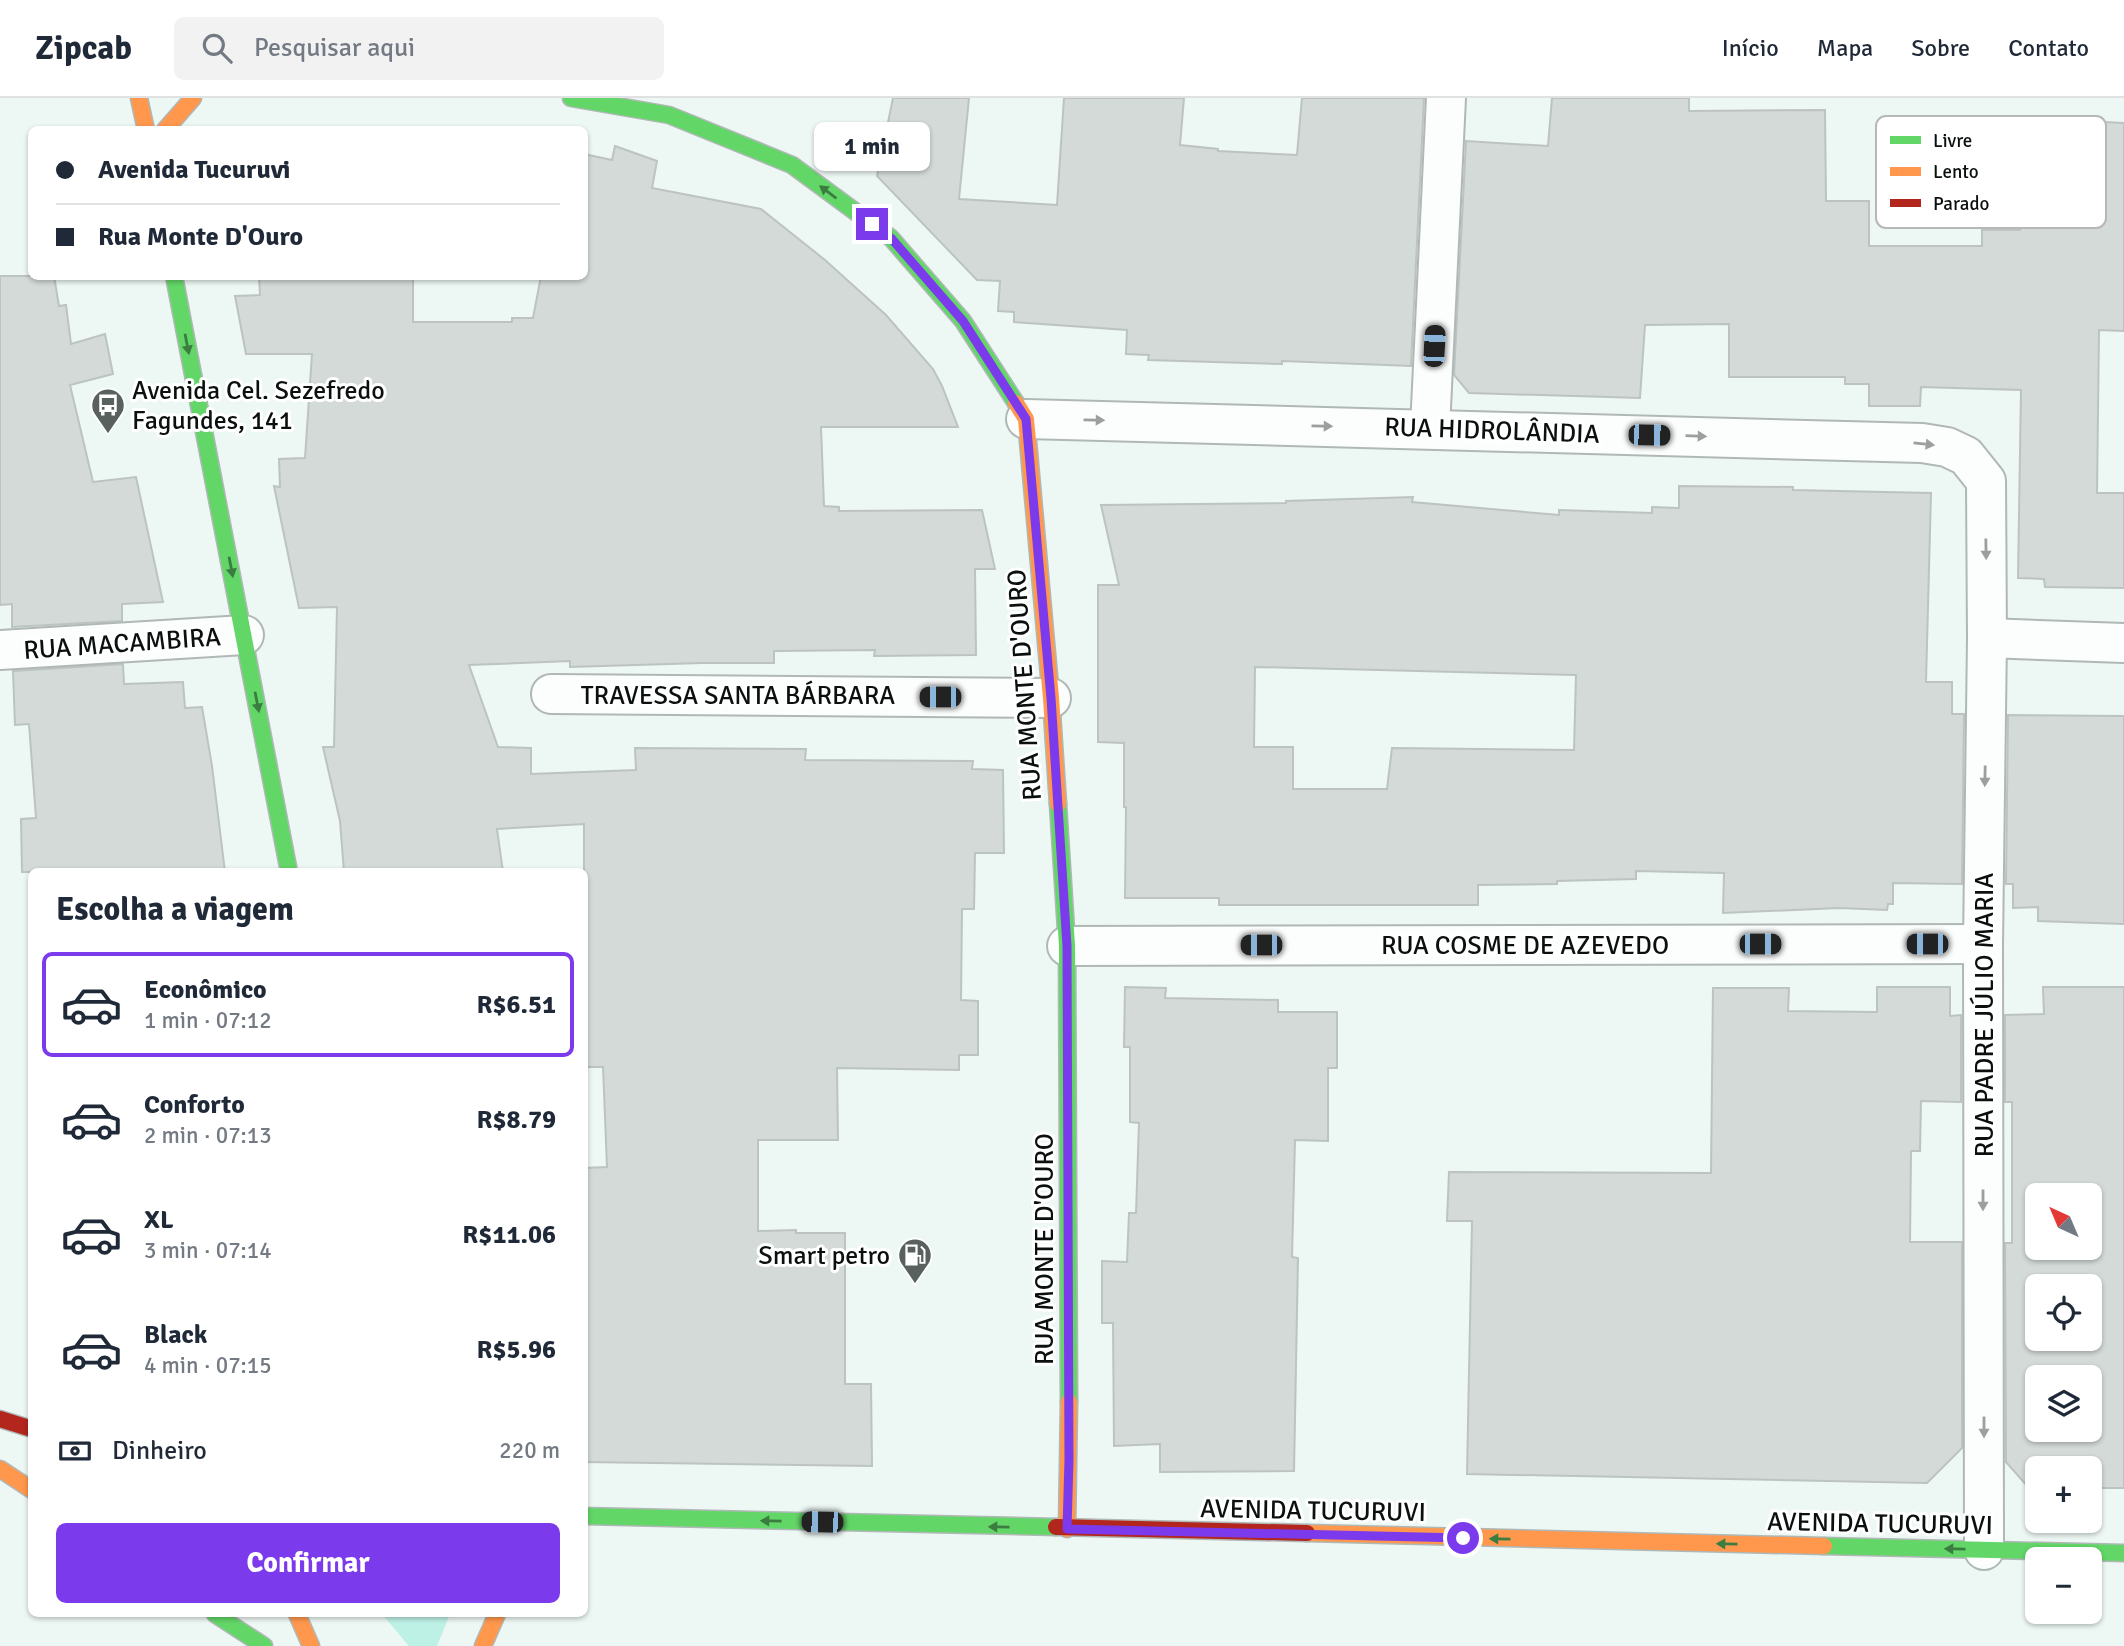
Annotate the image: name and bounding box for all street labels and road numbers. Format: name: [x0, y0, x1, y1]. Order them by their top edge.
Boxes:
street label: RUA HIDROLÂNDIA: [1384, 411, 1600, 451]
street label: RUA MONTE D'OURO: [1001, 568, 1049, 802]
street label: RUA MACAMBIRA: [22, 621, 222, 667]
street label: TRAVESSA SANTA BÁRBARA: [581, 680, 895, 712]
street label: RUA PADRE JÚLIO MARIA: [1969, 873, 2001, 1157]
street label: RUA COSME DE AZEVEDO: [1381, 930, 1669, 962]
street label: RUA MONTE D'OURO: [1029, 1133, 1061, 1365]
street label: AVENIDA TUCURUVI: [1200, 1493, 1426, 1529]
street label: AVENIDA TUCURUVI: [1767, 1506, 1993, 1542]

